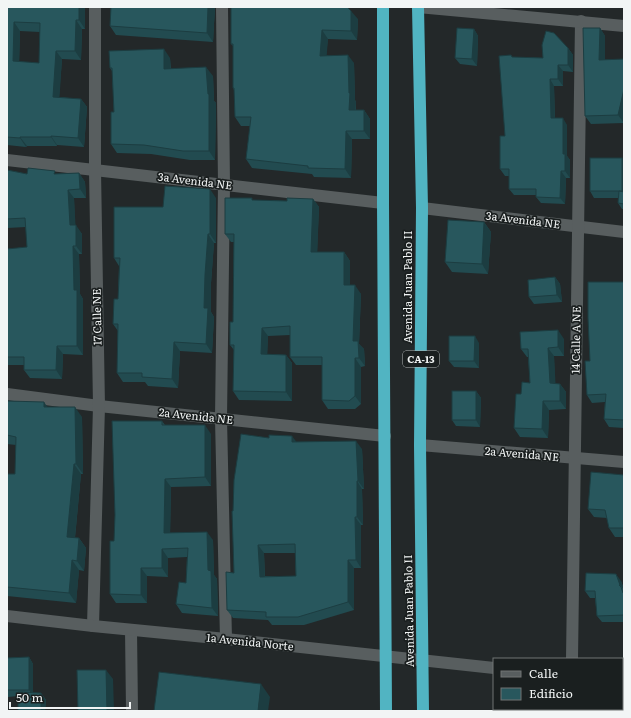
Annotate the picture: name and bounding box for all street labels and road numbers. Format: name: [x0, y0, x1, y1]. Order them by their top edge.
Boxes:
street label: 3a Avenida NE: [157, 167, 233, 193]
street label: 3a Avenida NE: [485, 206, 561, 232]
street label: Avenida Juan Pablo II: [399, 231, 415, 343]
street label: 17 Calle NE: [88, 288, 104, 346]
street label: 14 Calle A NE: [566, 306, 584, 374]
road number: CA-13: [403, 351, 439, 367]
street label: 2a Avenida NE: [158, 403, 234, 427]
street label: 2a Avenida NE: [484, 442, 560, 464]
street label: Avenida Juan Pablo II: [399, 555, 417, 668]
street label: 1a Avenida Norte: [206, 628, 295, 654]

